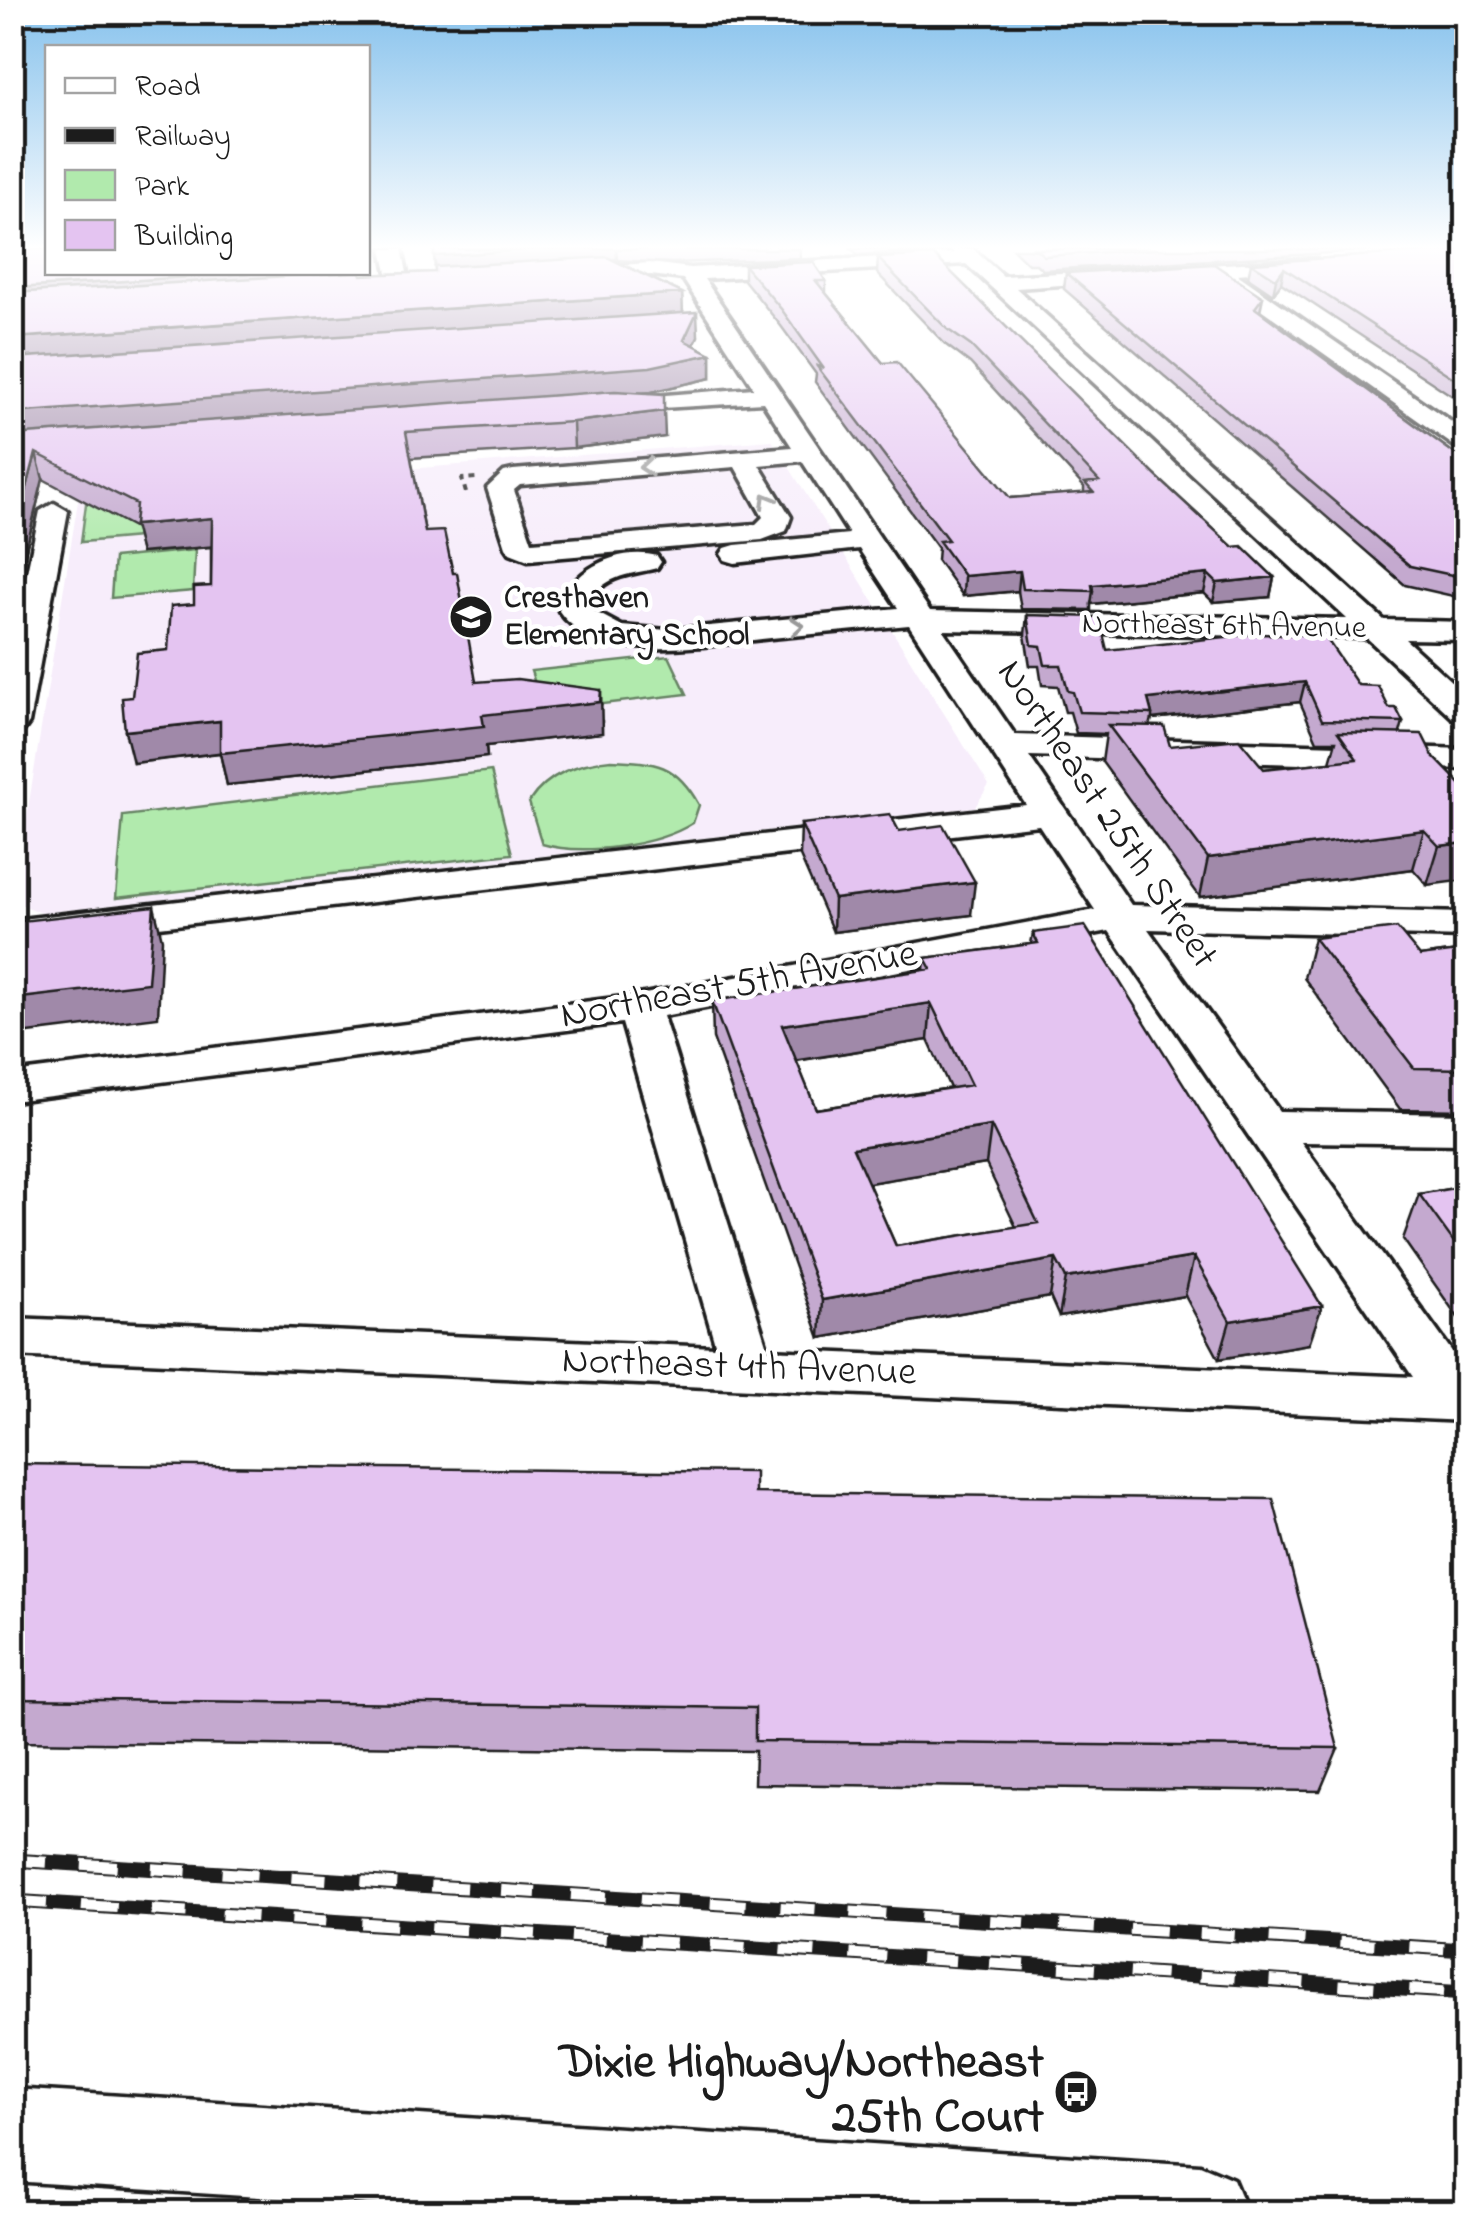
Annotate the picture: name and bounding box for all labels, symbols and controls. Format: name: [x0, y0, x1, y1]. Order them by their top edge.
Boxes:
legend: [45, 45, 370, 275]
text: Road: [135, 66, 200, 110]
text: Railway: [135, 116, 231, 160]
text: Park: [135, 166, 190, 210]
text: Building: [134, 216, 233, 260]
one-way arrow: [638, 455, 654, 477]
one-way arrow: [760, 493, 780, 511]
place label: Cresthaven Elementary School: [504, 576, 749, 661]
school or university icon: Cresthaven Elementary School: [448, 594, 494, 640]
street label: Northeast 6th Avenue: [1081, 601, 1367, 653]
one-way arrow: [790, 616, 806, 638]
street label: Northeast 25th Street: [980, 648, 1232, 982]
street label: Northeast 5th Avenue: [556, 926, 922, 1046]
street label: Northeast 4th Avenue: [561, 1332, 917, 1404]
place label: Dixie Highway/Northeast 25th Court: [557, 2029, 1045, 2154]
bus stop icon: Dixie Highway/Northeast 25th Court: [1053, 2069, 1099, 2115]

